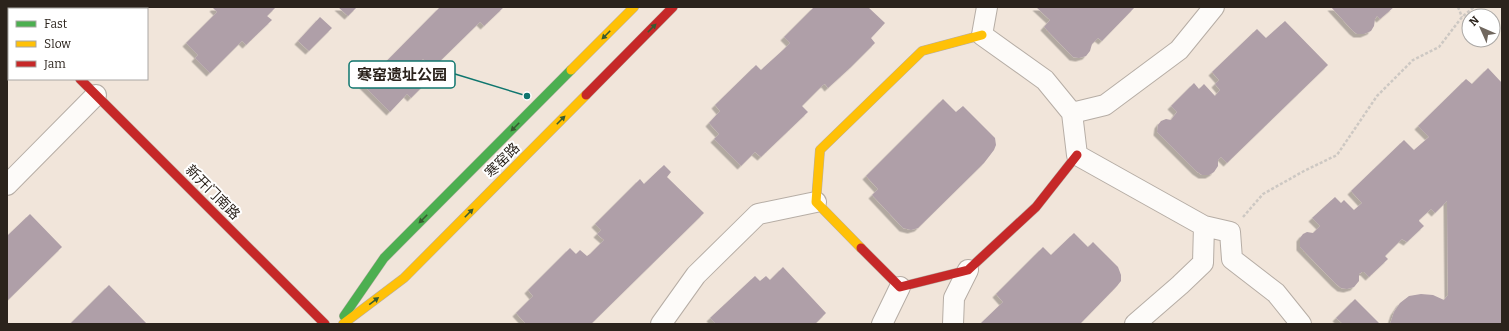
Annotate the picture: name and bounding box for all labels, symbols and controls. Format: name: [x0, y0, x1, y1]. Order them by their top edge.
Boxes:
legend: [8, 8, 148, 80]
north arrow: [1461, 8, 1501, 48]
text: N: [1467, 13, 1482, 29]
text: Fast: [44, 17, 68, 31]
one-way arrow: [648, 23, 657, 33]
one-way arrow: [601, 30, 611, 40]
text: Slow: [44, 37, 71, 51]
text: Jam: [43, 57, 66, 71]
callout: 寒窑遗址公园: [349, 61, 455, 88]
text: 寒窑遗址公园: [357, 66, 447, 84]
one-way arrow: [556, 115, 566, 125]
one-way arrow: [510, 122, 519, 132]
street label: 寒窑路: [481, 139, 523, 181]
street label: 新开门南路: [182, 162, 243, 223]
one-way arrow: [464, 208, 474, 218]
one-way arrow: [418, 214, 428, 224]
one-way arrow: [369, 297, 379, 305]

